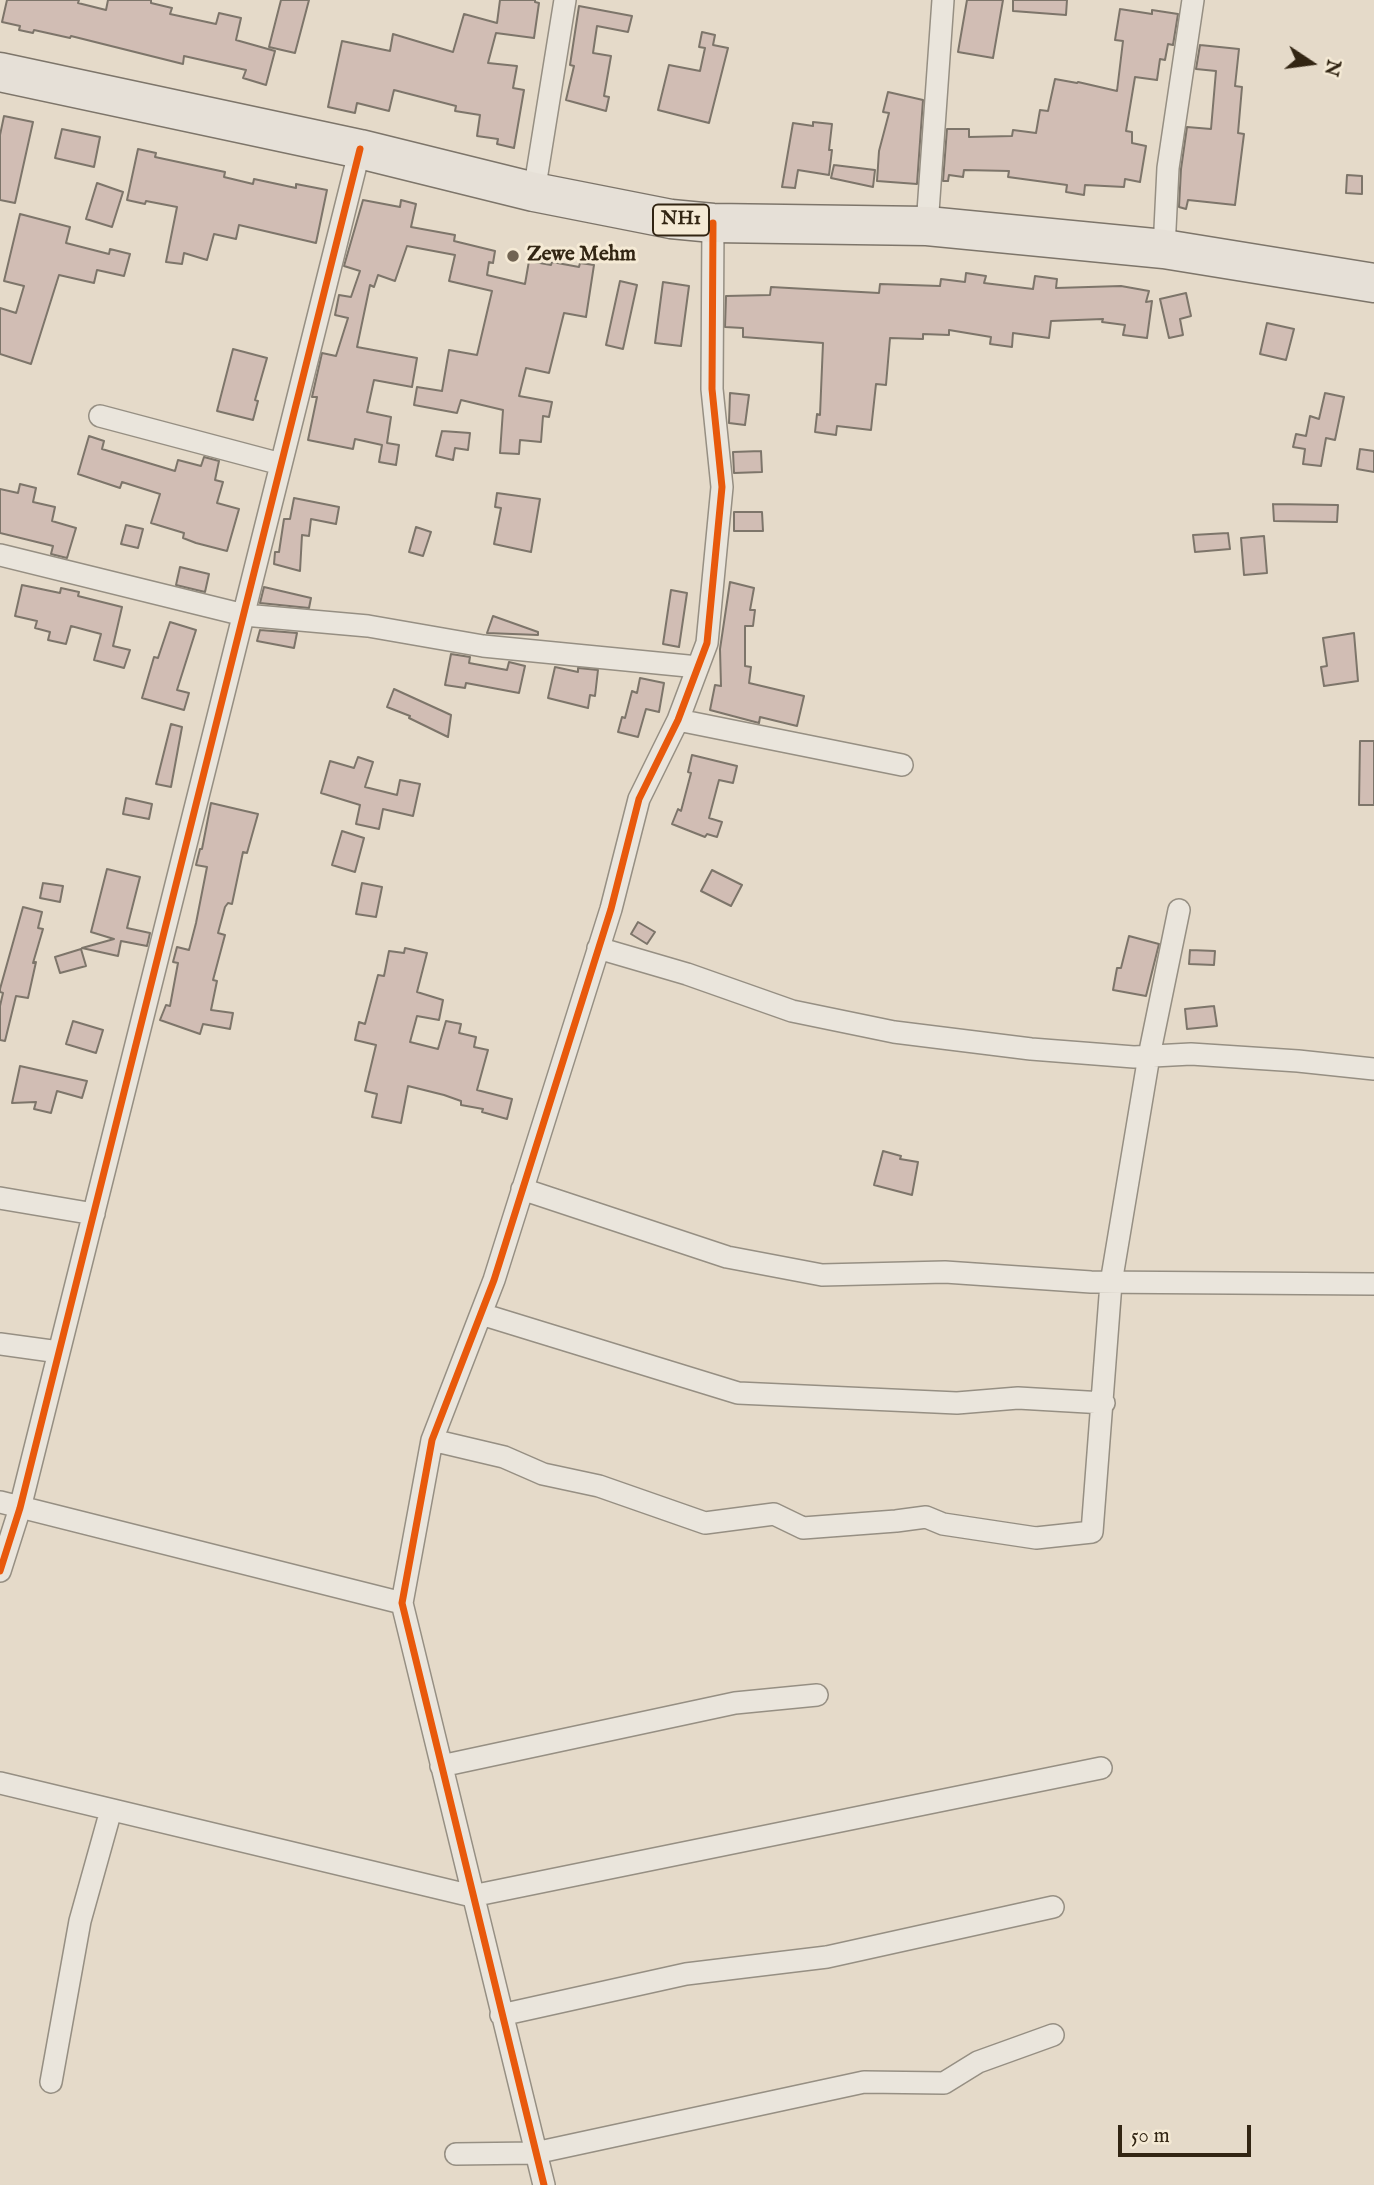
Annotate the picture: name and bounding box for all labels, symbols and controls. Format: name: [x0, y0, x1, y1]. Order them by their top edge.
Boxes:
north arrow: [1276, 28, 1346, 98]
text: N: [1318, 57, 1345, 78]
road number: NH1: [653, 204, 709, 235]
place label: Zewe Mehm: [527, 243, 636, 269]
marker: Zewe Mehm: [505, 248, 521, 264]
scale bar: [1122, 2112, 1255, 2156]
text: 50 m: [1131, 2123, 1170, 2150]

